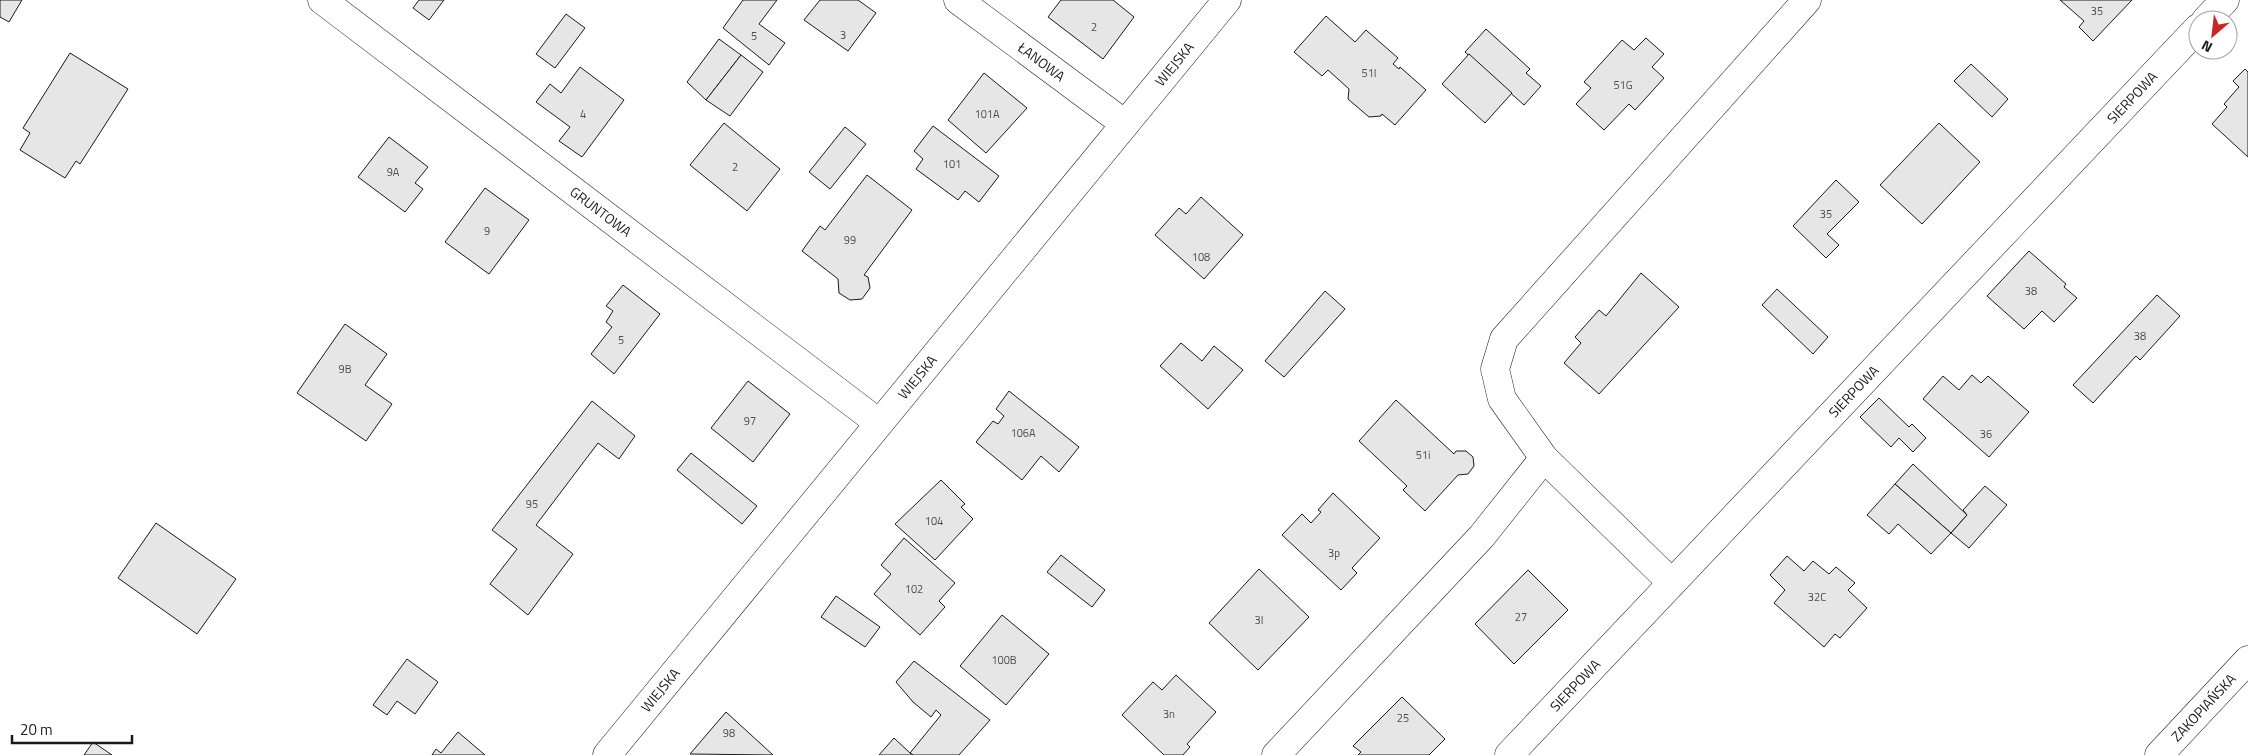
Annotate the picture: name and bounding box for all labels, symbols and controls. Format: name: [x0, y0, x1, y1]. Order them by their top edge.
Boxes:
house number: 35: [2091, 3, 2103, 19]
north arrow: [2188, 10, 2238, 60]
house number: 2: [1091, 19, 1097, 35]
house number: 3: [840, 27, 846, 43]
house number: 5: [751, 28, 757, 44]
text: N: [2197, 35, 2216, 58]
street label: ŁANOWA: [1013, 36, 1070, 87]
street label: WIEJSKA: [1149, 37, 1199, 90]
house number: 51I: [1361, 65, 1377, 81]
street label: SIERPOWA: [2102, 66, 2162, 128]
house number: 51G: [1613, 77, 1633, 93]
house number: 4: [580, 106, 586, 122]
house number: 101A: [974, 106, 1000, 122]
house number: 101: [943, 156, 961, 172]
house number: 2: [732, 159, 738, 175]
house number: 9A: [387, 164, 400, 180]
street label: GRUNTOWA: [566, 181, 637, 242]
house number: 35: [1820, 206, 1832, 222]
house number: 9: [484, 223, 490, 239]
house number: 99: [844, 232, 856, 248]
house number: 108: [1192, 249, 1210, 265]
house number: 38: [2025, 283, 2037, 299]
house number: 38: [2134, 328, 2146, 344]
house number: 5: [618, 332, 624, 348]
street label: WIEJSKA: [892, 350, 942, 403]
street label: SIERPOWA: [1823, 360, 1884, 422]
house number: 9B: [339, 361, 352, 377]
house number: 97: [744, 413, 756, 429]
house number: 106A: [1010, 425, 1036, 441]
house number: 36: [1980, 426, 1992, 442]
house number: 51i: [1416, 447, 1430, 463]
house number: 95: [526, 496, 538, 512]
house number: 104: [925, 513, 943, 529]
house number: 3p: [1328, 545, 1340, 561]
house number: 102: [905, 581, 923, 597]
house number: 32C: [1808, 589, 1826, 605]
house number: 27: [1515, 609, 1527, 625]
house number: 3I: [1255, 612, 1263, 628]
house number: 100B: [991, 652, 1017, 668]
street label: SIERPOWA: [1545, 654, 1605, 716]
street label: WIEJSKA: [635, 663, 685, 716]
street label: ZAKOPIAŃSKA: [2166, 668, 2241, 746]
house number: 3n: [1163, 706, 1175, 722]
house number: 25: [1397, 710, 1409, 726]
scale bar: [12, 712, 132, 744]
text: 20 m: [20, 718, 53, 741]
house number: 98: [723, 725, 735, 741]

